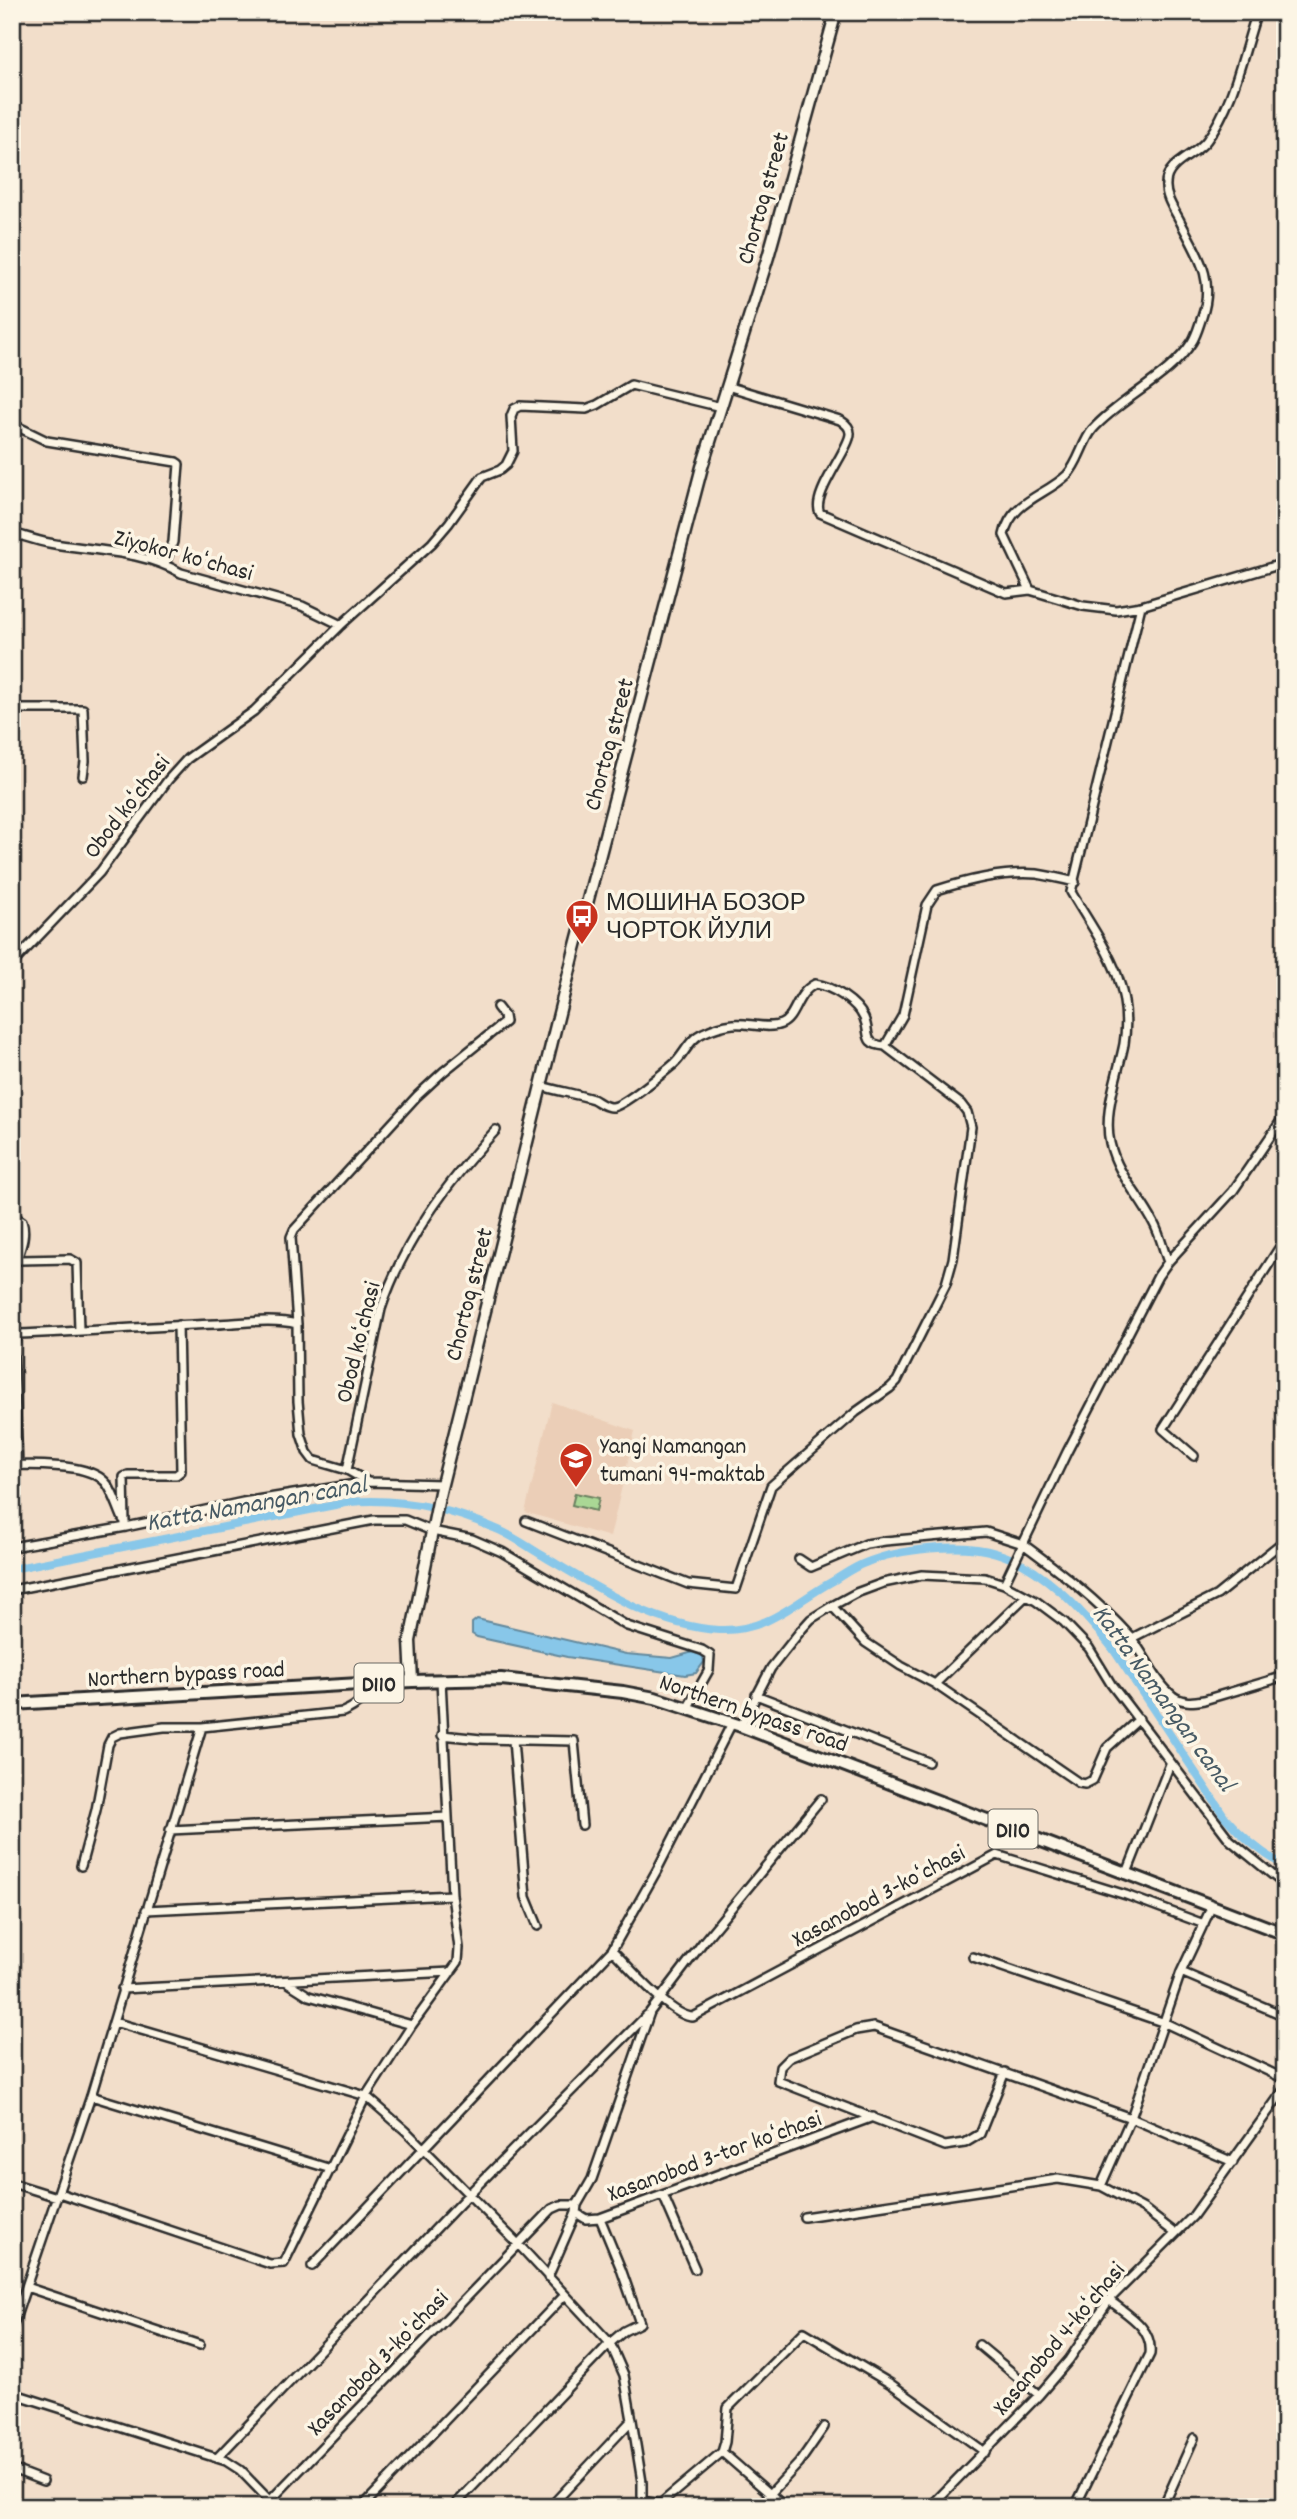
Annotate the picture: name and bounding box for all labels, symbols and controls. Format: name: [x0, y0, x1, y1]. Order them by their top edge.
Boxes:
street label: Chortoq street: [730, 129, 800, 269]
street label: Ziyokor koʻchasi: [110, 522, 256, 592]
street label: Chortoq street: [577, 675, 645, 815]
street label: Obod koʻchasi: [77, 749, 180, 867]
place label: МОШИНА БОЗОР ЧОРТОК ЙУЛИ: [606, 888, 806, 950]
bus stop icon: МОШИНА БОЗОР ЧОРТОК ЙУЛИ: [563, 897, 601, 946]
street label: Chortoq street: [438, 1225, 504, 1365]
street label: Obod koʻchasi: [328, 1279, 391, 1407]
place label: Yangi Namangan tumani 94-maktab: [600, 1431, 765, 1493]
school or university icon: Yangi Namangan tumani 94-maktab: [557, 1440, 595, 1489]
water label: Katta Namangan canal: [143, 1468, 372, 1543]
water label: Katta Namangan canal: [1082, 1598, 1244, 1802]
street label: Northern bypass road: [87, 1654, 286, 1698]
road number: D110: [354, 1664, 404, 1702]
street label: Northern bypass road: [654, 1667, 852, 1763]
road number: D110: [988, 1810, 1038, 1848]
street label: Xasanobod 3-koʻchasi: [787, 1838, 972, 1958]
street label: Xasanobod 3-tor koʻchasi: [603, 2103, 827, 2212]
street label: Xasanobod 4-koʻchasi: [986, 2256, 1135, 2424]
street label: Xasanobod 3-koʻchasi: [300, 2283, 458, 2445]

